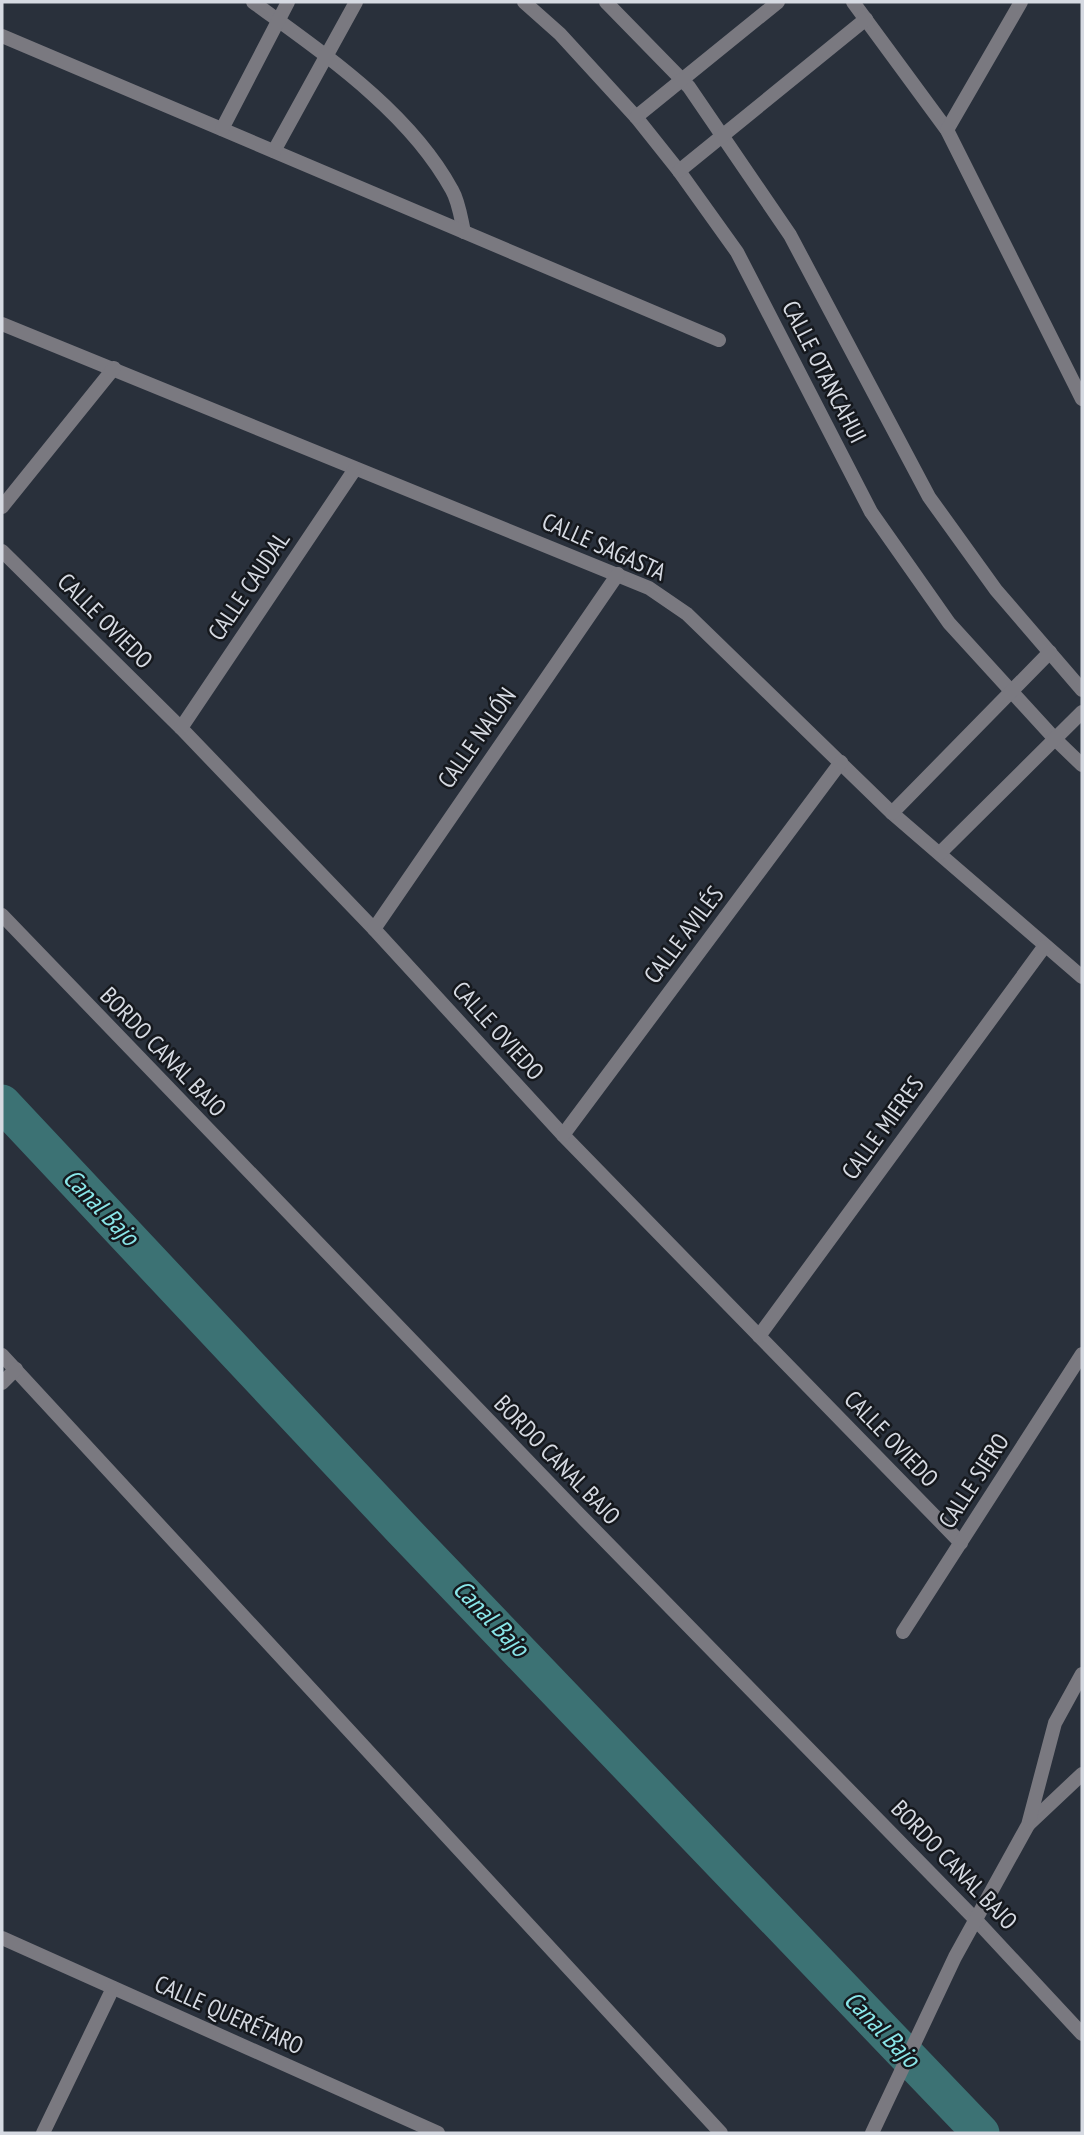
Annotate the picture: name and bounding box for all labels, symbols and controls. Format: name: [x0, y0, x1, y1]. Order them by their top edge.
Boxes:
street label: CALLE OTANCAHUI: [775, 295, 874, 448]
street label: CALLE SAGASTA: [537, 505, 672, 588]
street label: CALLE CAUDAL: [201, 525, 296, 646]
street label: CALLE OVIEDO: [51, 566, 160, 675]
street label: CALLE NALÓN: [431, 681, 523, 794]
street label: CALLE AVILÉS: [637, 880, 730, 990]
street label: CALLE OVIEDO: [446, 975, 551, 1087]
street label: BORDO CANAL BAJO: [94, 980, 233, 1123]
street label: CALLE MIERES: [835, 1070, 930, 1185]
water label: Canal Bajo: [57, 1161, 147, 1253]
street label: CALLE OVIEDO: [838, 1384, 945, 1493]
street label: BORDO CANAL BAJO: [488, 1388, 627, 1531]
street label: CALLE SIERO: [931, 1427, 1016, 1534]
water label: Canal Bajo: [447, 1572, 537, 1664]
street label: BORDO CANAL BAJO: [885, 1793, 1024, 1936]
street label: CALLE QUERÉTARO: [150, 1968, 308, 2061]
water label: Canal Bajo: [838, 1983, 928, 2075]

